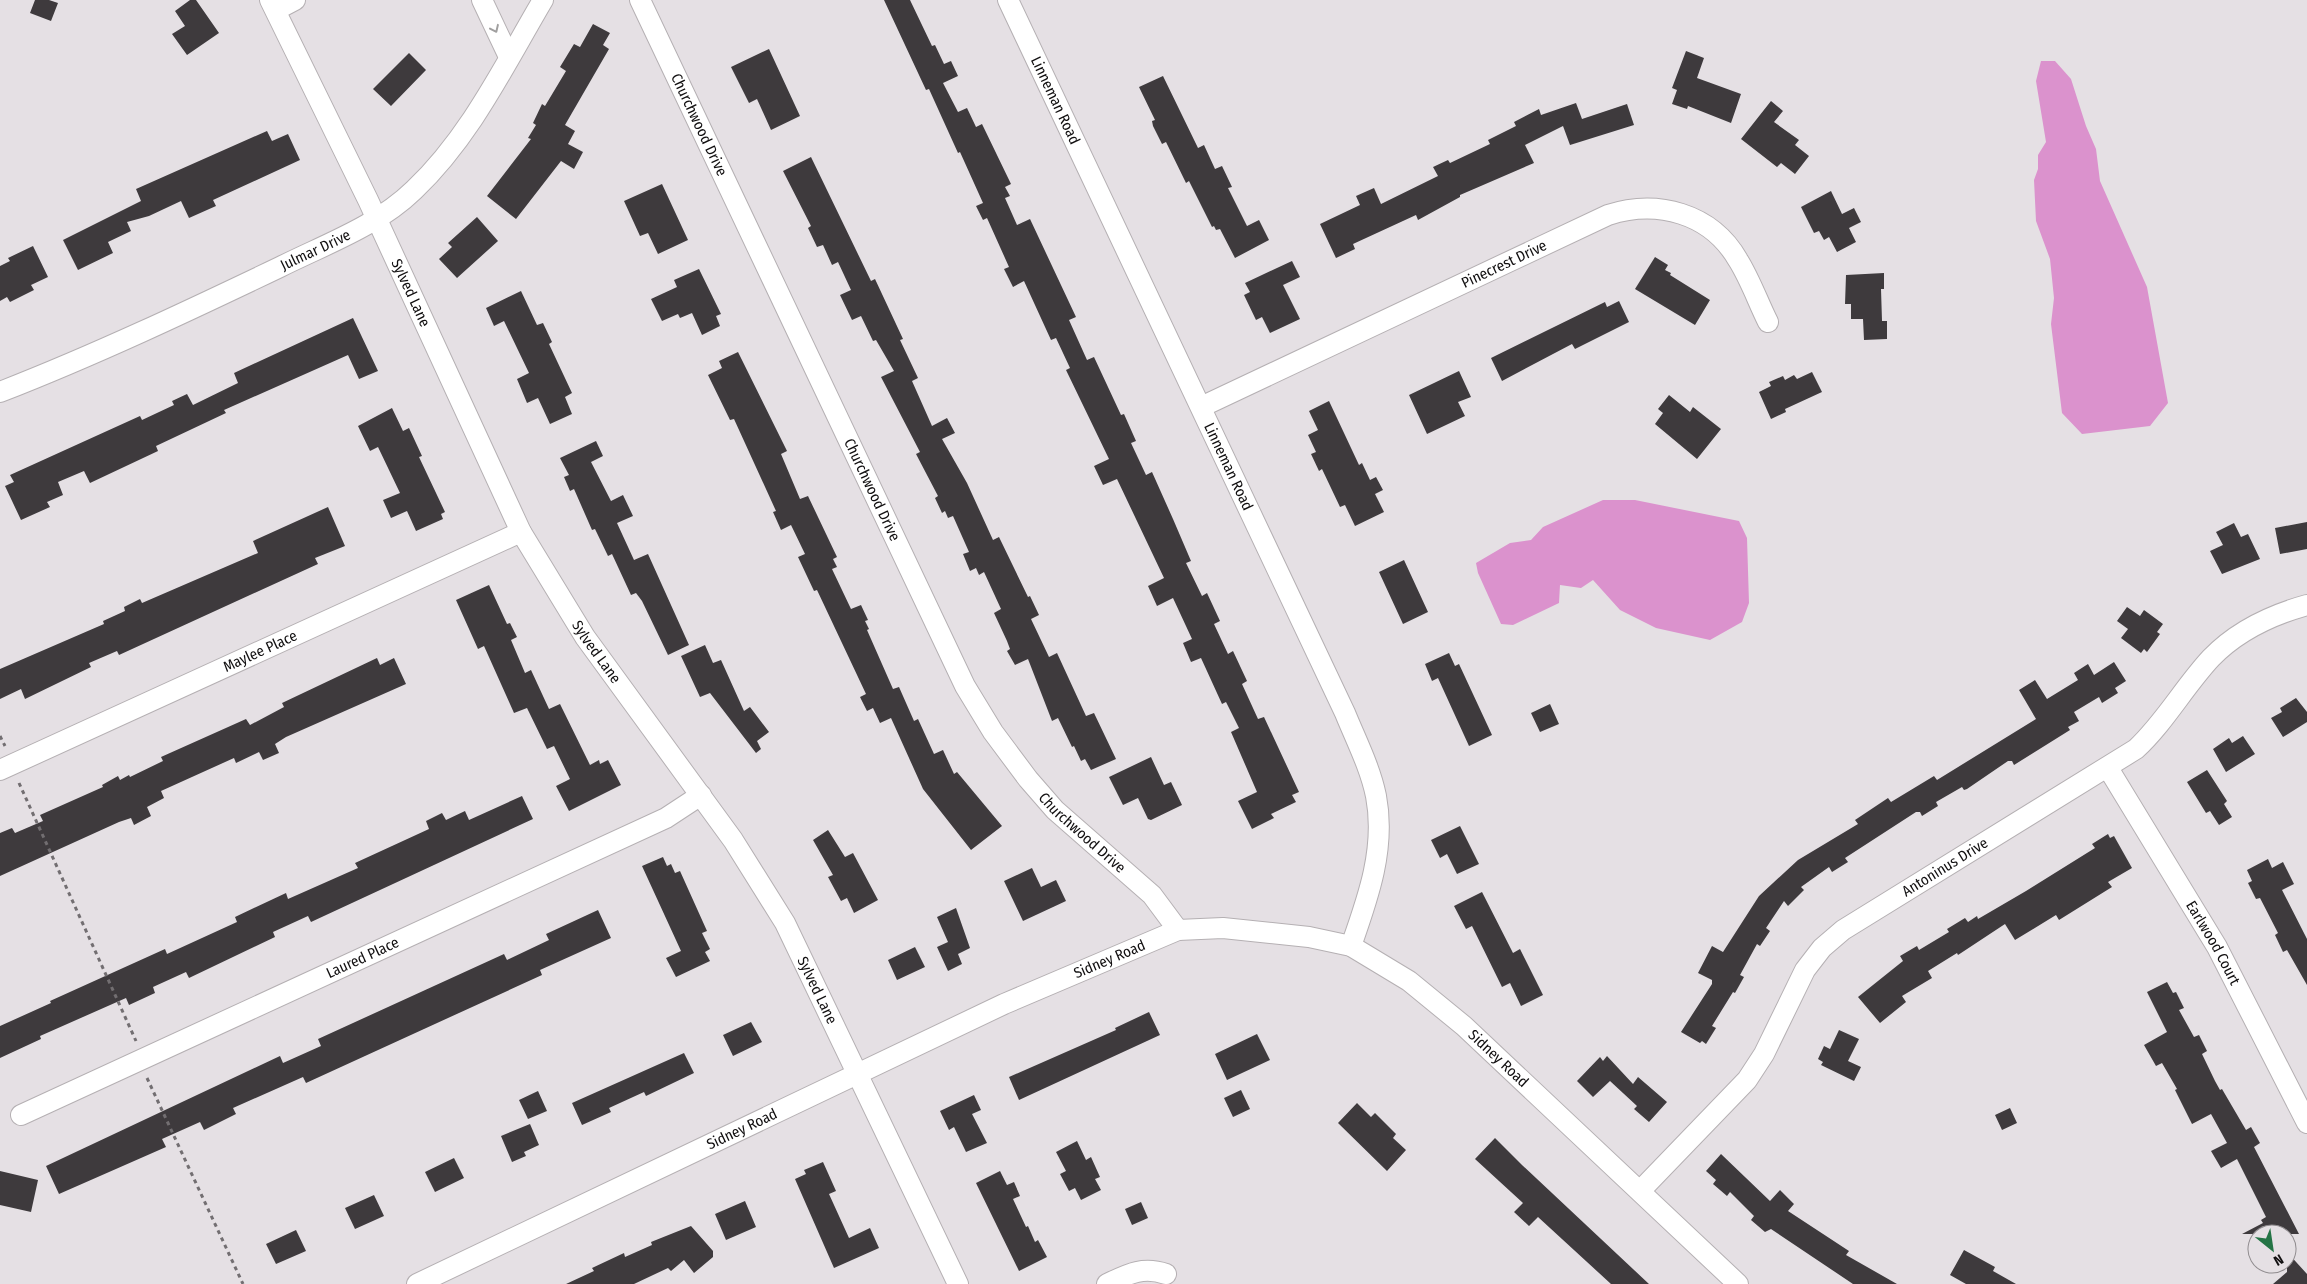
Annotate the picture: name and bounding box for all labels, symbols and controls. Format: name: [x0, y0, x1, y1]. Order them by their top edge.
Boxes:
one-way arrow: [489, 23, 499, 32]
street label: Linneman Road: [1027, 54, 1084, 147]
street label: Churchwood Drive: [667, 71, 731, 179]
street label: Julmar Drive: [277, 226, 354, 274]
street label: Pinecrest Drive: [1458, 236, 1550, 292]
street label: Sylved Lane: [387, 256, 434, 330]
street label: Linneman Road: [1200, 420, 1257, 513]
street label: Churchwood Drive: [840, 436, 904, 544]
street label: Sylved Lane: [568, 617, 625, 687]
street label: Maylee Place: [220, 627, 300, 676]
street label: Churchwood Drive: [1035, 789, 1129, 877]
street label: Antoninus Drive: [1899, 834, 1991, 900]
street label: Earlwood Court: [2182, 897, 2244, 988]
street label: Laured Place: [323, 933, 402, 982]
street label: Sidney Road: [1071, 936, 1148, 982]
street label: Sylved Lane: [793, 954, 841, 1027]
street label: Sidney Road: [1465, 1026, 1532, 1091]
street label: Sidney Road: [704, 1105, 780, 1153]
north arrow: [2247, 1224, 2297, 1274]
text: N: [2270, 1250, 2286, 1269]

